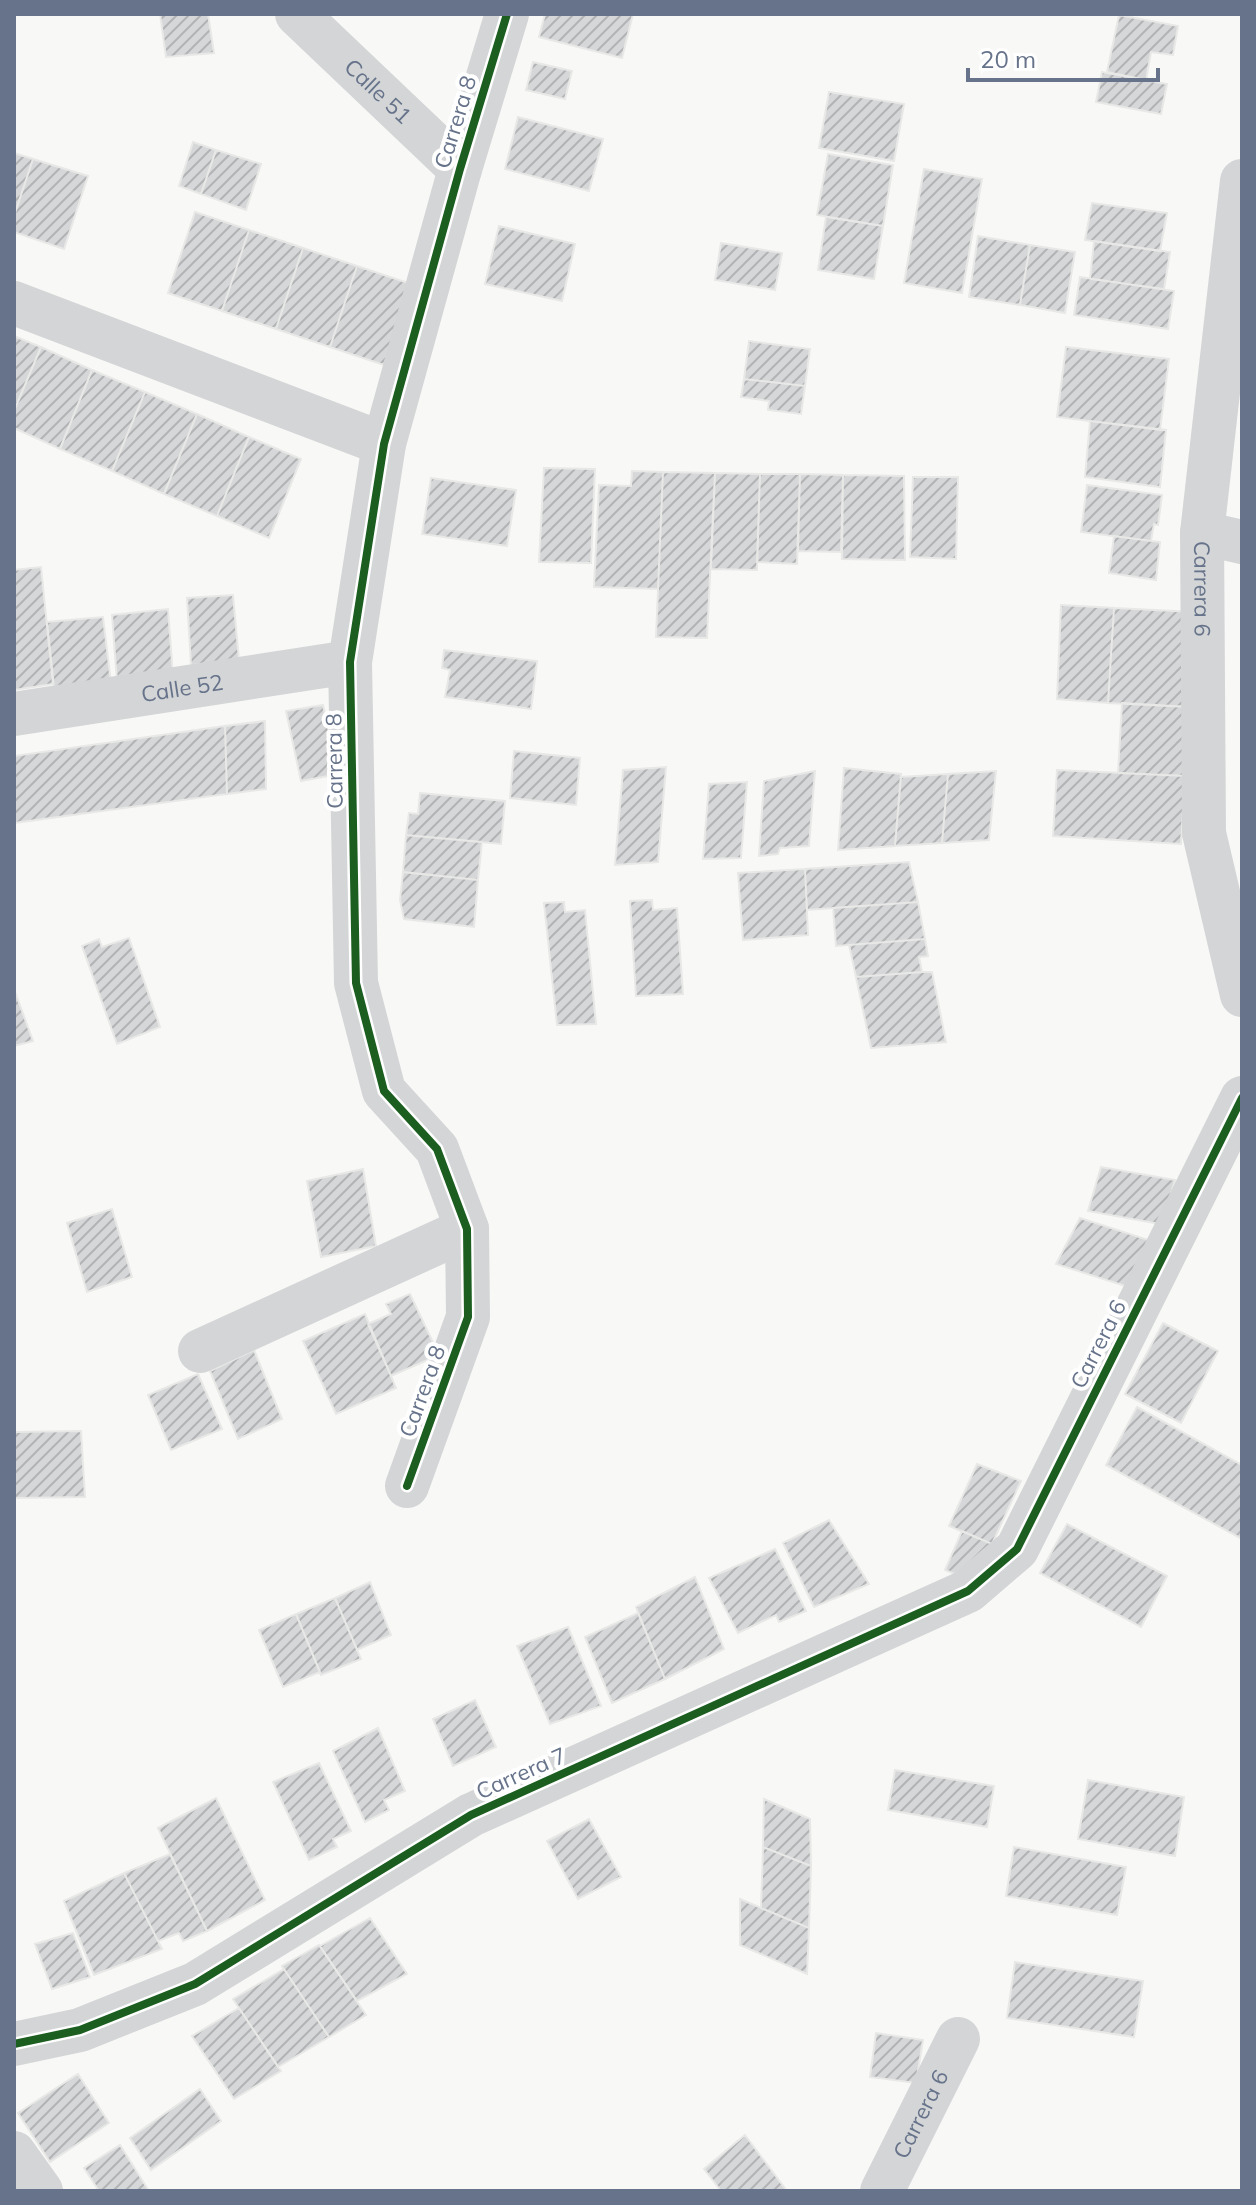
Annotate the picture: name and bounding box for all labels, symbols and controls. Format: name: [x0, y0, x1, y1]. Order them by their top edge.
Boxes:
scale bar: [968, 32, 1158, 82]
text: 20 m: [980, 44, 1036, 74]
street label: Calle 51: [339, 53, 418, 130]
street label: Carrera 8: [428, 72, 482, 172]
street label: Carrera 6: [1188, 541, 1217, 637]
street label: Calle 52: [139, 668, 225, 708]
street label: Carrera 8: [319, 713, 349, 809]
street label: Carrera 6: [1064, 1295, 1132, 1393]
street label: Carrera 8: [392, 1341, 452, 1441]
street label: Carrera 7: [472, 1741, 570, 1805]
street label: Carrera 6: [887, 2065, 954, 2163]

